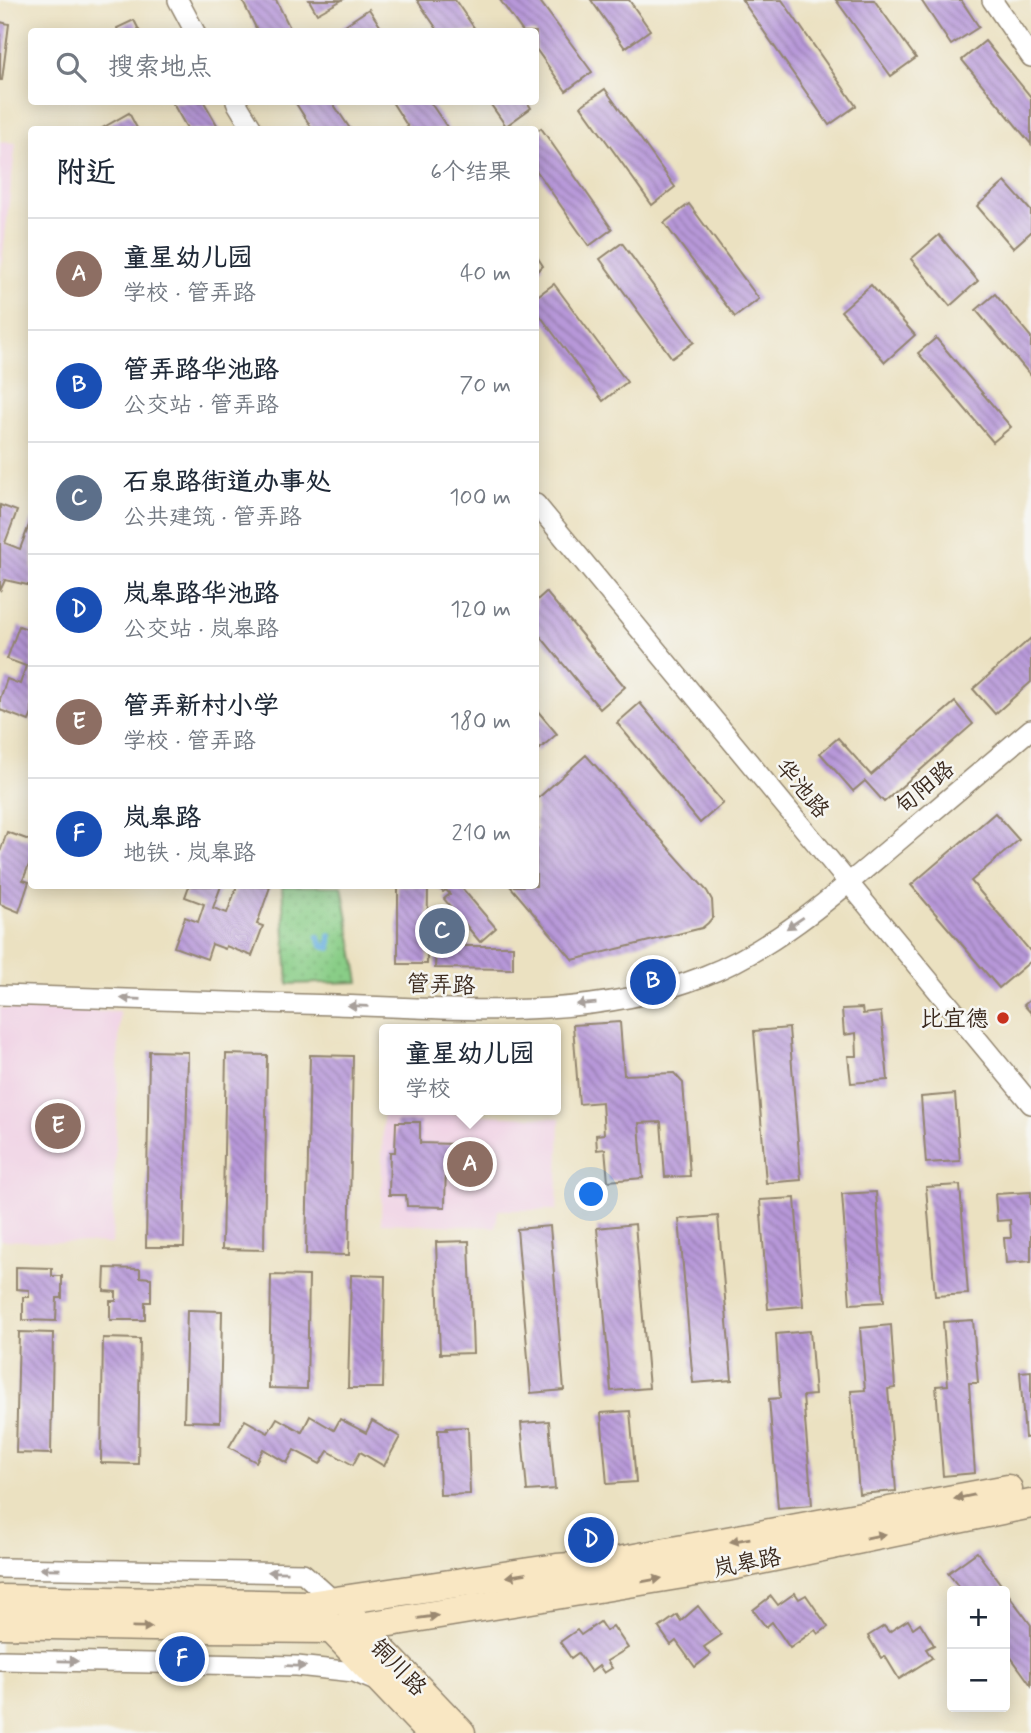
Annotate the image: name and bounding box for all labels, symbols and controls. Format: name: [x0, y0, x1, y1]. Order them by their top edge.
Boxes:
search box: [28, 28, 539, 105]
icon: search: [52, 48, 90, 86]
text: 搜索地点: [108, 51, 212, 85]
text: 附近: [56, 154, 116, 193]
text: 6个结果: [430, 158, 511, 188]
text: 童星幼儿园: [123, 242, 253, 276]
text: A: [71, 259, 87, 289]
text: 40 m: [460, 259, 511, 289]
text: 学校 · 管弄路: [123, 279, 256, 309]
text: 管弄路华池路: [123, 354, 279, 388]
text: B: [72, 371, 86, 401]
text: 70 m: [459, 371, 511, 401]
text: 公交站 · 管弄路: [123, 391, 279, 421]
text: 石泉路街道办事处: [123, 466, 331, 500]
text: C: [71, 483, 87, 513]
text: 100 m: [449, 483, 511, 513]
text: 公共建筑 · 管弄路: [123, 503, 302, 533]
text: 岚皋路华池路: [123, 578, 279, 612]
text: D: [71, 595, 87, 625]
text: 120 m: [450, 595, 511, 625]
text: 公交站 · 岚皋路: [123, 615, 279, 645]
text: 管弄新村小学: [123, 690, 279, 724]
text: E: [72, 707, 86, 737]
text: 180 m: [450, 707, 511, 737]
text: 学校 · 管弄路: [123, 727, 256, 757]
street label: 华池路: [768, 753, 835, 825]
street label: 旬阳路: [889, 755, 961, 822]
text: 岚皋路: [123, 802, 201, 836]
text: F: [73, 819, 85, 849]
text: 210 m: [451, 819, 511, 849]
text: 地铁 · 岚皋路: [123, 839, 256, 869]
pin: C: [419, 905, 465, 957]
one-way arrow: [786, 916, 804, 930]
pin: B: [630, 956, 676, 1008]
street label: 管弄路: [406, 970, 476, 1002]
one-way arrow: [120, 994, 142, 1005]
one-way arrow: [574, 999, 596, 1010]
one-way arrow: [347, 1000, 369, 1012]
place label: 比宜德: [920, 1005, 989, 1035]
marker: 比宜德: [995, 1010, 1011, 1026]
popup: [379, 1024, 561, 1115]
text: 童星幼儿园: [405, 1038, 535, 1072]
text: 学校: [405, 1075, 451, 1105]
pin: E: [35, 1100, 81, 1152]
pin: A: [447, 1138, 493, 1190]
your location: [574, 1177, 608, 1211]
one-way arrow: [953, 1492, 975, 1503]
pin: D: [568, 1514, 614, 1566]
one-way arrow: [865, 1530, 887, 1541]
one-way arrow: [729, 1535, 751, 1546]
street label: 岚皋路: [711, 1543, 784, 1585]
one-way arrow: [39, 1563, 61, 1575]
one-way arrow: [267, 1567, 289, 1578]
one-way arrow: [505, 1569, 527, 1580]
one-way arrow: [642, 1574, 664, 1585]
map controls: [947, 1586, 1010, 1712]
button: +: [947, 1586, 1010, 1649]
one-way arrow: [417, 1611, 439, 1622]
one-way arrow: [131, 1621, 153, 1633]
pin: F: [159, 1633, 205, 1685]
street label: 铜川路: [363, 1633, 432, 1704]
button: −: [947, 1649, 1010, 1712]
one-way arrow: [57, 1655, 79, 1667]
one-way arrow: [285, 1661, 307, 1672]

